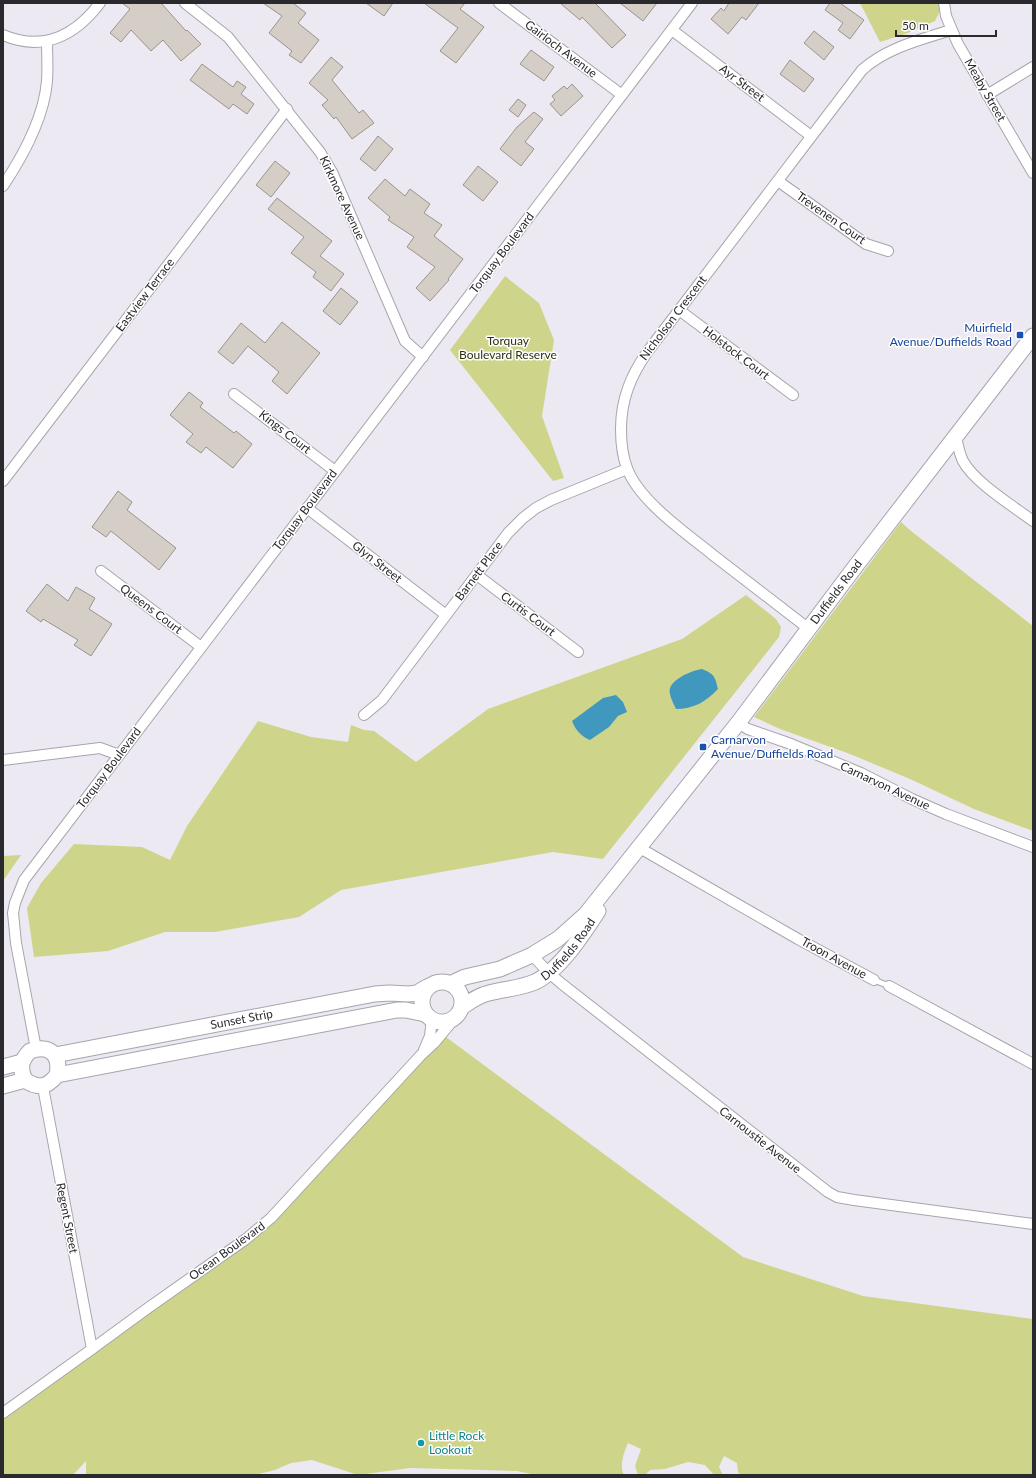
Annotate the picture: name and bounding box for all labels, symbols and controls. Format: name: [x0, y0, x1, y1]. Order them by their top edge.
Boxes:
scale bar: [896, 12, 996, 38]
street label: Gairloch Avenue: [522, 17, 600, 81]
text: 50 m: [902, 18, 929, 33]
street label: Meaby Street: [961, 56, 1010, 125]
street label: Ayr Street: [717, 61, 768, 105]
street label: Kirkmore Avenue: [316, 153, 368, 242]
street label: Trevenen Court: [794, 188, 869, 247]
street label: Torquay Boulevard: [466, 209, 537, 296]
street label: Eastview Terrace: [112, 255, 177, 334]
street label: Nicholson Crescent: [636, 272, 710, 363]
place label: Muirfield Avenue/Duffields Road: [890, 320, 1012, 349]
street label: Holstock Court: [700, 323, 773, 383]
marker: Muirfield Avenue/Duffields Road: [1015, 330, 1025, 340]
park label: Torquay Boulevard Reserve: [459, 333, 557, 362]
street label: Kings Court: [256, 407, 315, 457]
street label: Torquay Boulevard: [269, 466, 340, 553]
street label: Glyn Street: [349, 538, 406, 586]
street label: Barnett Place: [451, 538, 506, 603]
street label: Duffields Road: [807, 556, 865, 627]
street label: Queens Court: [117, 580, 186, 637]
street label: Curtis Court: [498, 588, 559, 639]
street label: Torquay Boulevard: [73, 724, 144, 811]
place label: Carnarvon Avenue/Duffields Road: [711, 732, 833, 761]
marker: Carnarvon Avenue/Duffields Road: [698, 742, 708, 752]
street label: Carnarvon Avenue: [838, 758, 932, 813]
street label: Duffields Road: [538, 915, 598, 984]
street label: Troon Avenue: [799, 933, 870, 982]
street label: Sunset Strip: [209, 1006, 274, 1032]
street label: Carnoustie Avenue: [716, 1103, 804, 1176]
street label: Regent Street: [53, 1181, 82, 1255]
street label: Ocean Boulevard: [186, 1218, 268, 1283]
place label: Little Rock Lookout: [429, 1428, 485, 1457]
marker: Little Rock Lookout: [416, 1438, 426, 1448]

